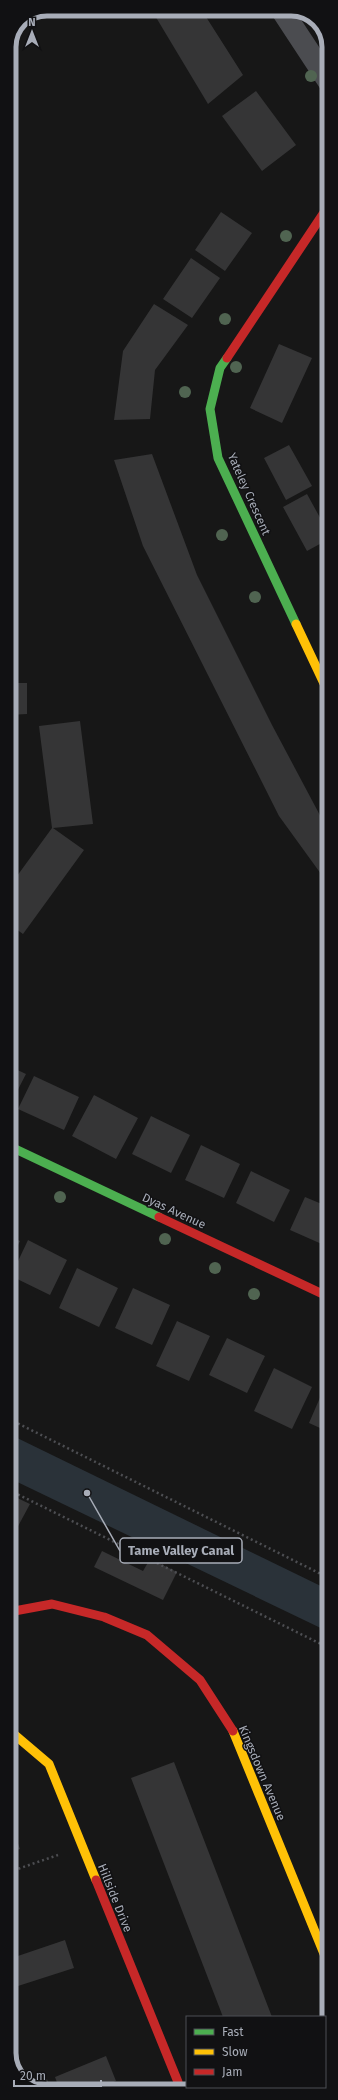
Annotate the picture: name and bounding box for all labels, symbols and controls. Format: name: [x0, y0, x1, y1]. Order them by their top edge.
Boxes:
north arrow: [12, 12, 52, 52]
text: N: [28, 16, 36, 29]
street label: Yateley Crescent: [225, 451, 274, 538]
street label: Dyas Avenue: [140, 1190, 208, 1232]
callout: Tame Valley Canal: [120, 1538, 242, 1563]
text: Tame Valley Canal: [128, 1543, 234, 1558]
street label: Kingsdown Avenue: [236, 1723, 288, 1823]
street label: Hillside Drive: [95, 1862, 135, 1934]
legend: [186, 2016, 326, 2088]
text: Fast: [222, 2025, 244, 2039]
text: Slow: [222, 2045, 248, 2059]
scale bar: [14, 2062, 101, 2088]
text: Jam: [222, 2065, 242, 2079]
text: 20 m: [20, 2069, 46, 2083]

